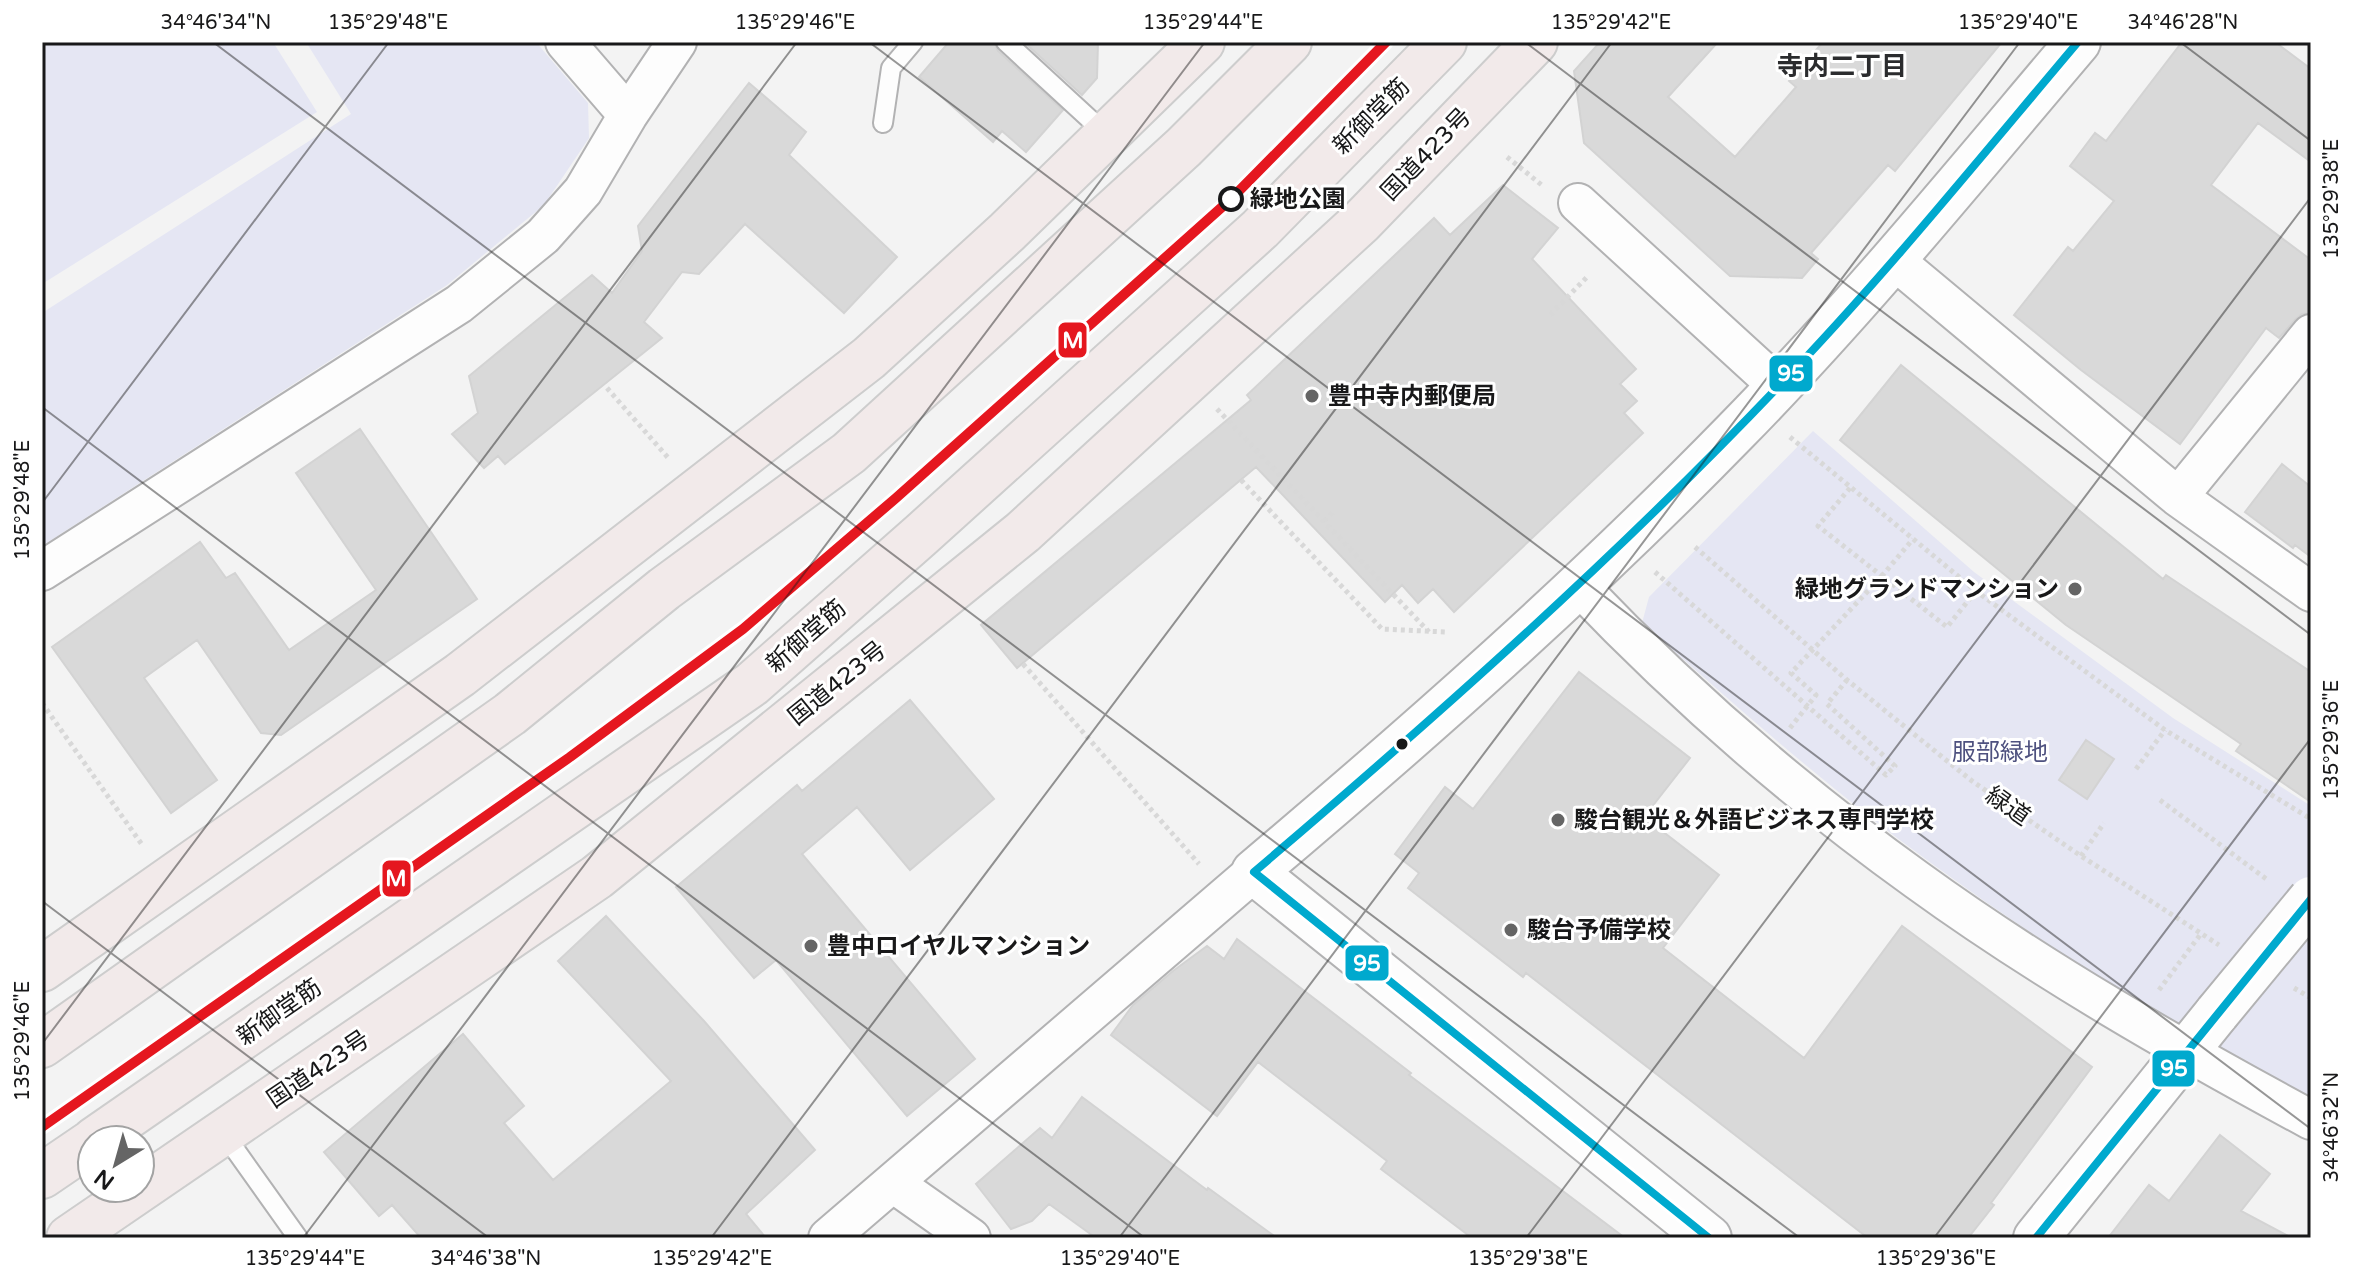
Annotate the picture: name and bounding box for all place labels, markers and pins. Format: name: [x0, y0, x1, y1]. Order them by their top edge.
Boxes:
place label: 緑地公園: [1250, 185, 1346, 214]
marker: 緑地公園: [1219, 187, 1243, 211]
place label: 豊中寺内郵便局: [1328, 382, 1496, 411]
marker: 豊中寺内郵便局: [1303, 387, 1321, 405]
place label: 緑地グランドマンション: [1795, 575, 2059, 604]
marker: 緑地グランドマンション: [2066, 580, 2084, 598]
unlabelled marker: [1394, 736, 1410, 752]
place label: 駿台観光＆外語ビジネス専門学校: [1574, 806, 1934, 835]
marker: 駿台観光＆外語ビジネス専門学校: [1549, 811, 1567, 829]
place label: 駿台予備学校: [1527, 916, 1671, 945]
marker: 駿台予備学校: [1502, 921, 1520, 939]
place label: 豊中ロイヤルマンション: [827, 932, 1090, 961]
marker: 豊中ロイヤルマンション: [802, 937, 820, 955]

